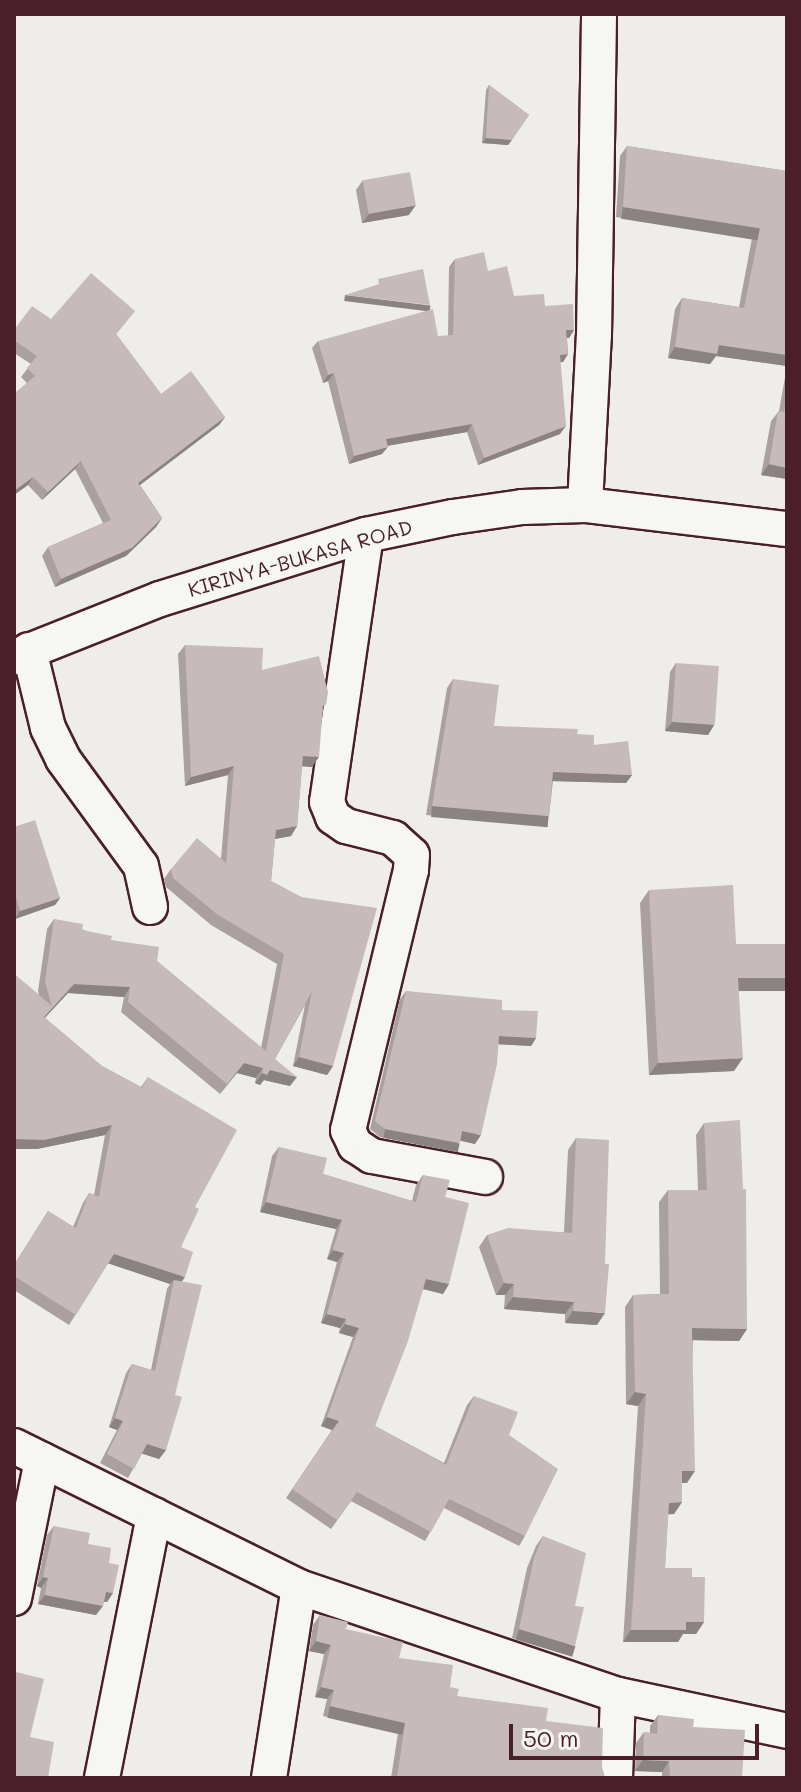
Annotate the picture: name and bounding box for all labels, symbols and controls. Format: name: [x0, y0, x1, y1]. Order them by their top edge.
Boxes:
street label: KIRINYA-BUKASA ROAD: [185, 514, 415, 602]
scale bar: [513, 1708, 763, 1758]
text: 50 m: [523, 1722, 579, 1753]

